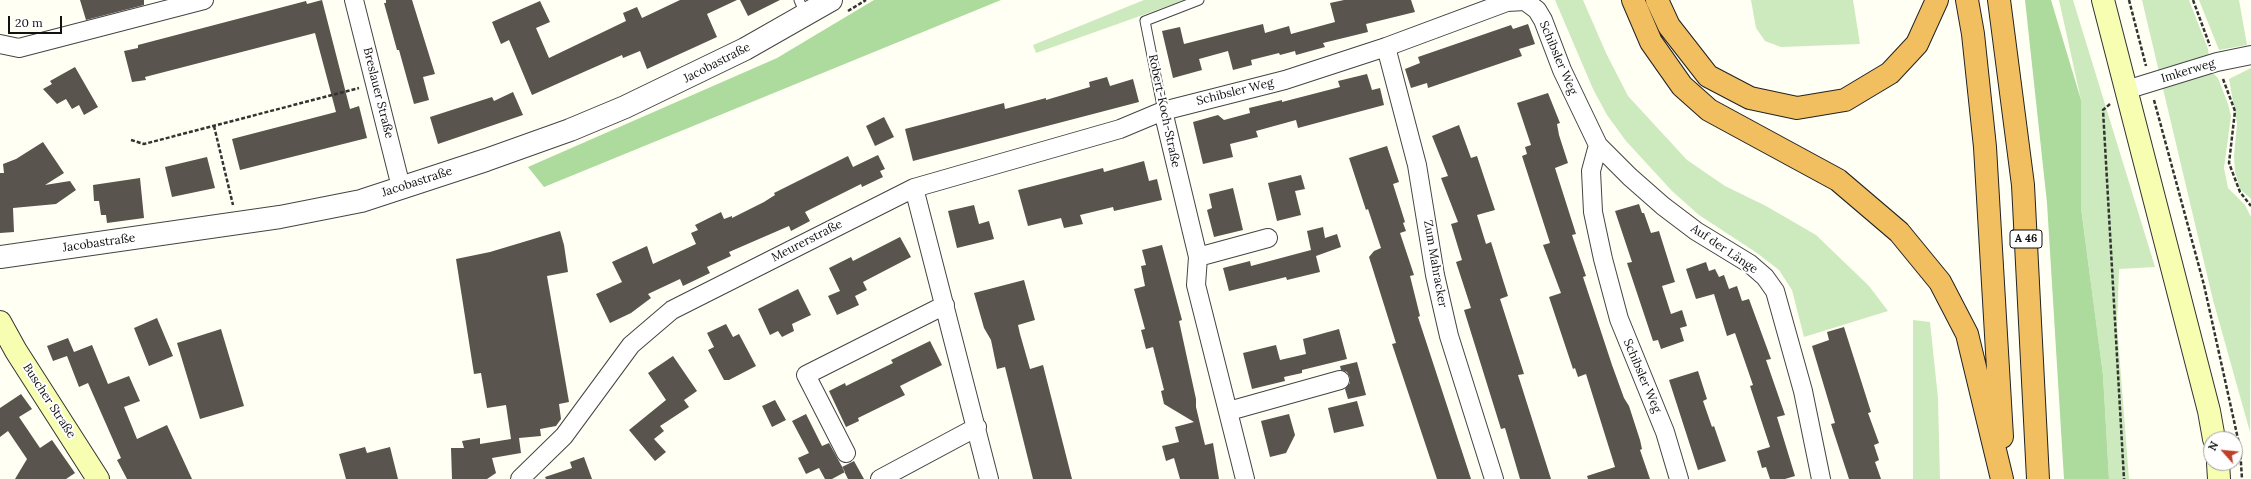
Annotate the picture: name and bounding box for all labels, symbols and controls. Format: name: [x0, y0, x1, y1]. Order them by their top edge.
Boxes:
scale bar: [10, 8, 64, 34]
text: 20 m: [15, 15, 43, 30]
street label: Schibsler Weg: [1536, 19, 1580, 97]
street label: Jacobastraße: [681, 40, 753, 86]
street label: Breslauer Straße: [360, 46, 396, 140]
street label: Robert-Koch-Straße: [1145, 53, 1183, 169]
street label: Imkerweg: [2159, 56, 2217, 86]
street label: Schibsler Weg: [1195, 75, 1275, 109]
street label: Jacobastraße: [380, 164, 454, 200]
street label: Meurerstraße: [769, 217, 845, 265]
street label: Zum Mahracker: [1420, 219, 1450, 309]
street label: Auf der Länge: [1688, 221, 1760, 277]
road number: A 46: [2010, 230, 2042, 248]
street label: Jacobastraße: [62, 231, 136, 255]
street label: Schibsler Weg: [1620, 337, 1664, 415]
street label: Buscher Straße: [20, 361, 78, 441]
north arrow: [2203, 431, 2243, 471]
text: N: [2205, 439, 2221, 453]

